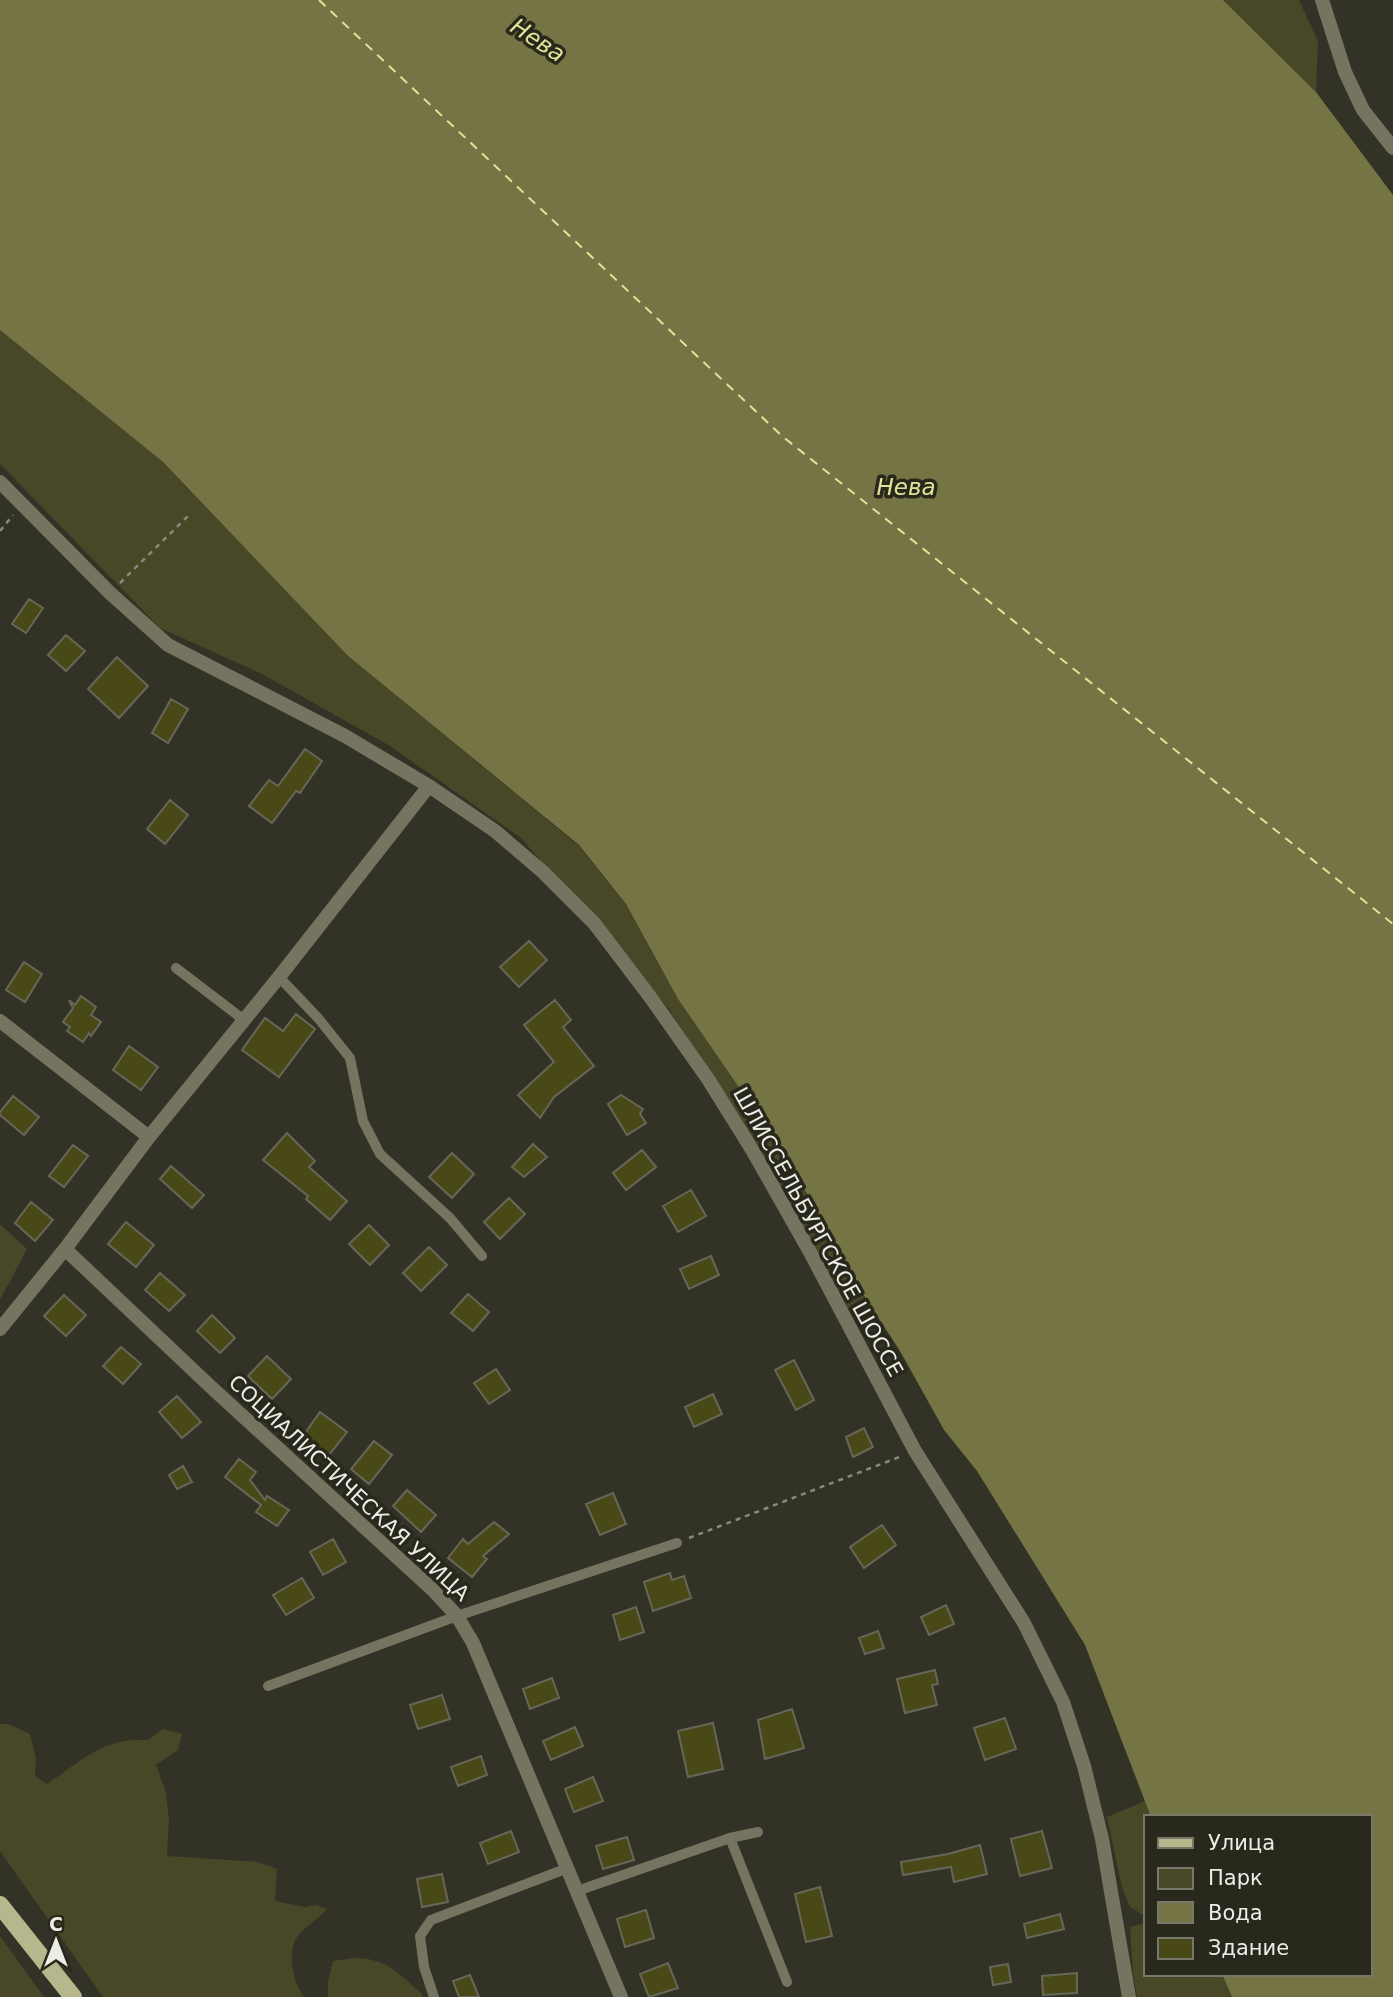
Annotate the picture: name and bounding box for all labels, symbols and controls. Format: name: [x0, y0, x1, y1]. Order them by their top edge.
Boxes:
water label: Нева: [506, 13, 570, 67]
water label: Нева: [876, 474, 936, 500]
street label: ШЛИССЕЛЬБУРГСКОЕ ШОССЕ: [728, 1083, 908, 1381]
street label: СОЦИАЛИСТИЧЕСКАЯ УЛИЦА: [224, 1370, 475, 1606]
legend: [1144, 1815, 1372, 1976]
text: Улица: [1208, 1831, 1275, 1855]
text: Парк: [1208, 1866, 1263, 1890]
text: Вода: [1208, 1901, 1263, 1925]
north arrow: [21, 1906, 91, 1976]
text: С: [49, 1913, 63, 1935]
text: Здание: [1208, 1936, 1289, 1960]

